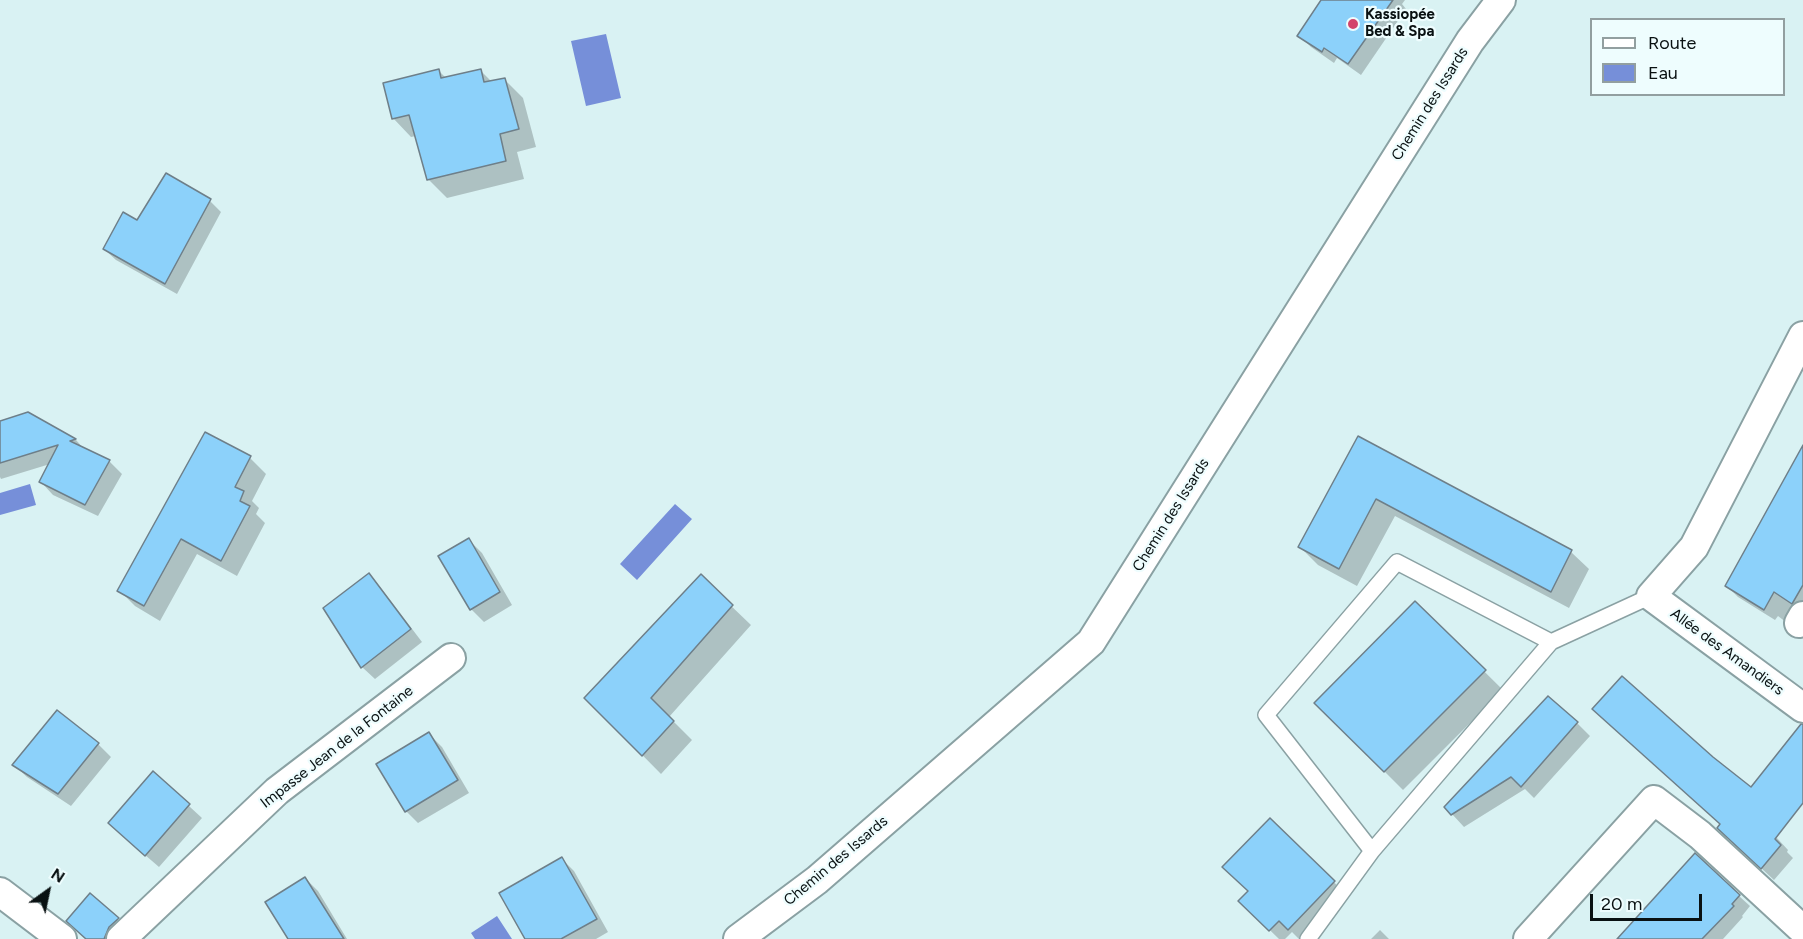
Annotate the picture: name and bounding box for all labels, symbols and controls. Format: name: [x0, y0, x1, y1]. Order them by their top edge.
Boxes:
place label: Kassiopée Bed & Spa: [1365, 6, 1435, 41]
marker: Kassiopée Bed & Spa: [1346, 17, 1360, 31]
legend: [1590, 18, 1785, 96]
text: Route: [1648, 32, 1696, 54]
street label: Chemin des Issards: [1388, 44, 1472, 164]
text: Eau: [1648, 62, 1678, 84]
street label: Chemin des Issards: [1129, 455, 1213, 575]
street label: Allée des Amandiers: [1667, 605, 1787, 699]
street label: Impasse Jean de la Fontaine: [257, 682, 417, 812]
street label: Chemin des Issards: [780, 812, 892, 910]
north arrow: [18, 861, 78, 921]
text: N: [48, 864, 68, 887]
scale bar: [1593, 882, 1706, 920]
text: 20 m: [1601, 893, 1642, 915]

